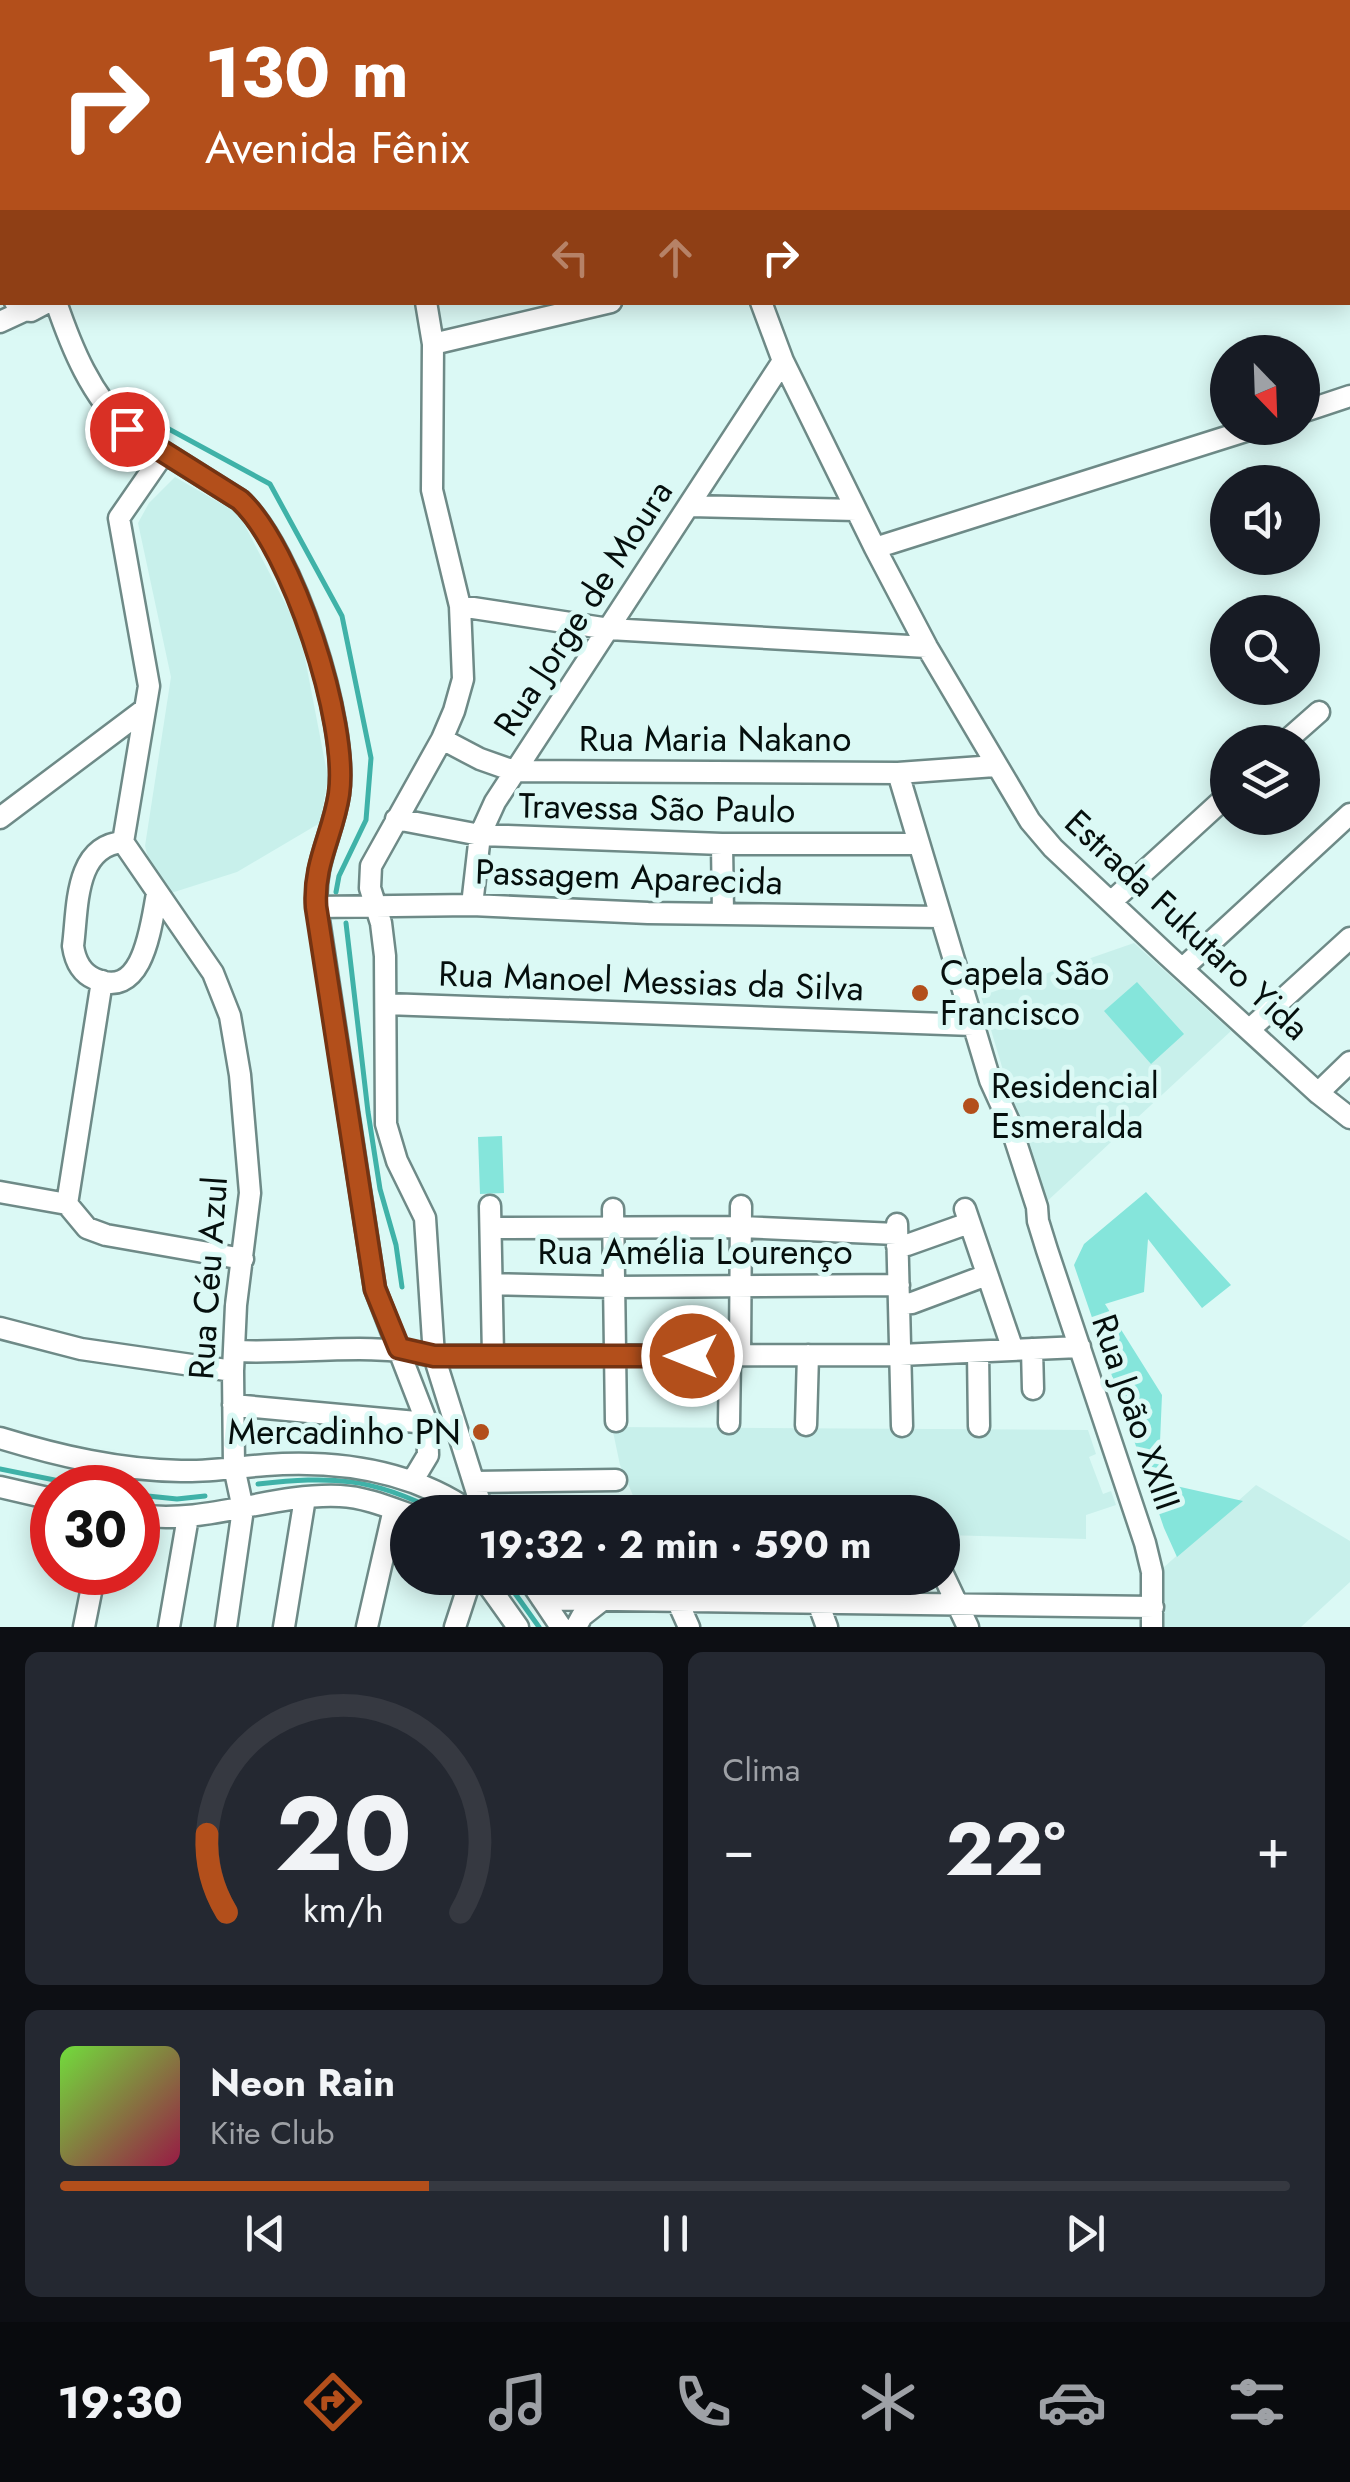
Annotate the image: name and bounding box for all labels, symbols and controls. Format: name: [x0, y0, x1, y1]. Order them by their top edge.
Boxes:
text: 130 m: [205, 22, 409, 123]
icon: right: [40, 40, 170, 170]
text: Avenida Fênix: [205, 115, 469, 180]
icon: left: [543, 230, 598, 285]
icon: ahead: [648, 230, 703, 285]
icon: right: [753, 230, 808, 285]
north arrow: [1210, 335, 1320, 445]
map controls: [1210, 335, 1320, 835]
pin: [85, 387, 170, 472]
icon: arrive: [100, 402, 155, 457]
button: sound: [1210, 465, 1320, 575]
street label: Rua Jorge de Moura: [481, 470, 685, 746]
button: search: [1210, 595, 1320, 705]
street label: Rua Maria Nakano: [579, 714, 851, 764]
button: layers: [1210, 725, 1320, 835]
street label: Travessa São Paulo: [518, 781, 796, 835]
street label: Estrada Fukutaro Yida: [1054, 798, 1320, 1052]
street label: Passagem Aparecida: [474, 847, 784, 907]
place label: Capela São Francisco: [940, 948, 1109, 1038]
street label: Rua Manoel Messias da Silva: [437, 949, 865, 1013]
marker: Capela São Francisco: [909, 982, 931, 1004]
place label: Residencial Esmeralda: [991, 1061, 1159, 1151]
marker: Residencial Esmeralda: [960, 1095, 982, 1117]
street label: Rua Céu Azul: [176, 1175, 240, 1381]
street label: Rua Amélia Lourenço: [537, 1227, 853, 1277]
position arrow: [640, 1304, 744, 1408]
street label: Rua João XXIII: [1079, 1307, 1193, 1517]
place label: Mercadinho PN: [228, 1407, 461, 1457]
marker: Mercadinho PN: [470, 1421, 492, 1443]
speed limit sign: 30: [30, 1465, 160, 1595]
text: 19:32 · 2 min · 590 m: [478, 1517, 872, 1572]
text: Clima: [723, 1747, 800, 1793]
text: 20: [275, 1759, 412, 1909]
text: 22°: [945, 1795, 1066, 1903]
text: −: [723, 1809, 755, 1889]
text: +: [1256, 1809, 1290, 1889]
text: km/h: [303, 1884, 384, 1935]
text: Neon Rain: [210, 2055, 395, 2110]
text: Kite Club: [210, 2110, 334, 2156]
icon: previous: [238, 2206, 293, 2261]
icon: pause: [648, 2206, 703, 2261]
icon: next: [1058, 2206, 1113, 2261]
icon: directions: [298, 2367, 368, 2437]
icon: music: [483, 2367, 553, 2437]
icon: phone: [668, 2367, 738, 2437]
icon: climate: [853, 2367, 923, 2437]
icon: car: [1037, 2367, 1107, 2437]
icon: filters: [1222, 2367, 1292, 2437]
text: 19:30: [57, 2370, 183, 2435]

